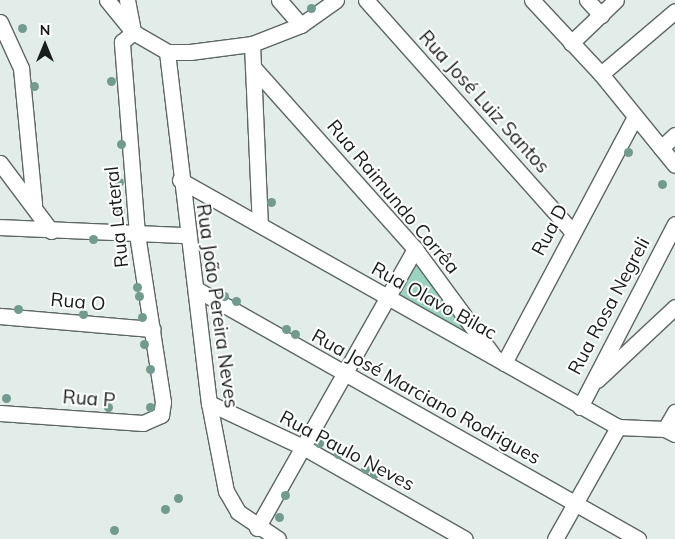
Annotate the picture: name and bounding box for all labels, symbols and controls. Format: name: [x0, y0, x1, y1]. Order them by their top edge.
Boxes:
north arrow: [20, 20, 70, 70]
text: N: [40, 21, 50, 39]
street label: Rua José Luiz Santos: [414, 26, 554, 178]
street label: Rua Raimundo Corrêa: [322, 115, 464, 279]
street label: Rua Lateral: [100, 165, 134, 269]
street label: Rua D: [527, 201, 573, 259]
street label: Rua João Pereira Neves: [191, 202, 243, 410]
street label: Rua Rosa Negreli: [563, 233, 655, 379]
street label: Rua Olavo Bilac: [367, 257, 501, 345]
street label: Rua O: [50, 288, 106, 316]
street label: Rua José Marciano Rodrigues: [308, 325, 544, 469]
street label: Rua P: [62, 386, 116, 412]
street label: Rua Paulo Neves: [276, 406, 418, 496]

